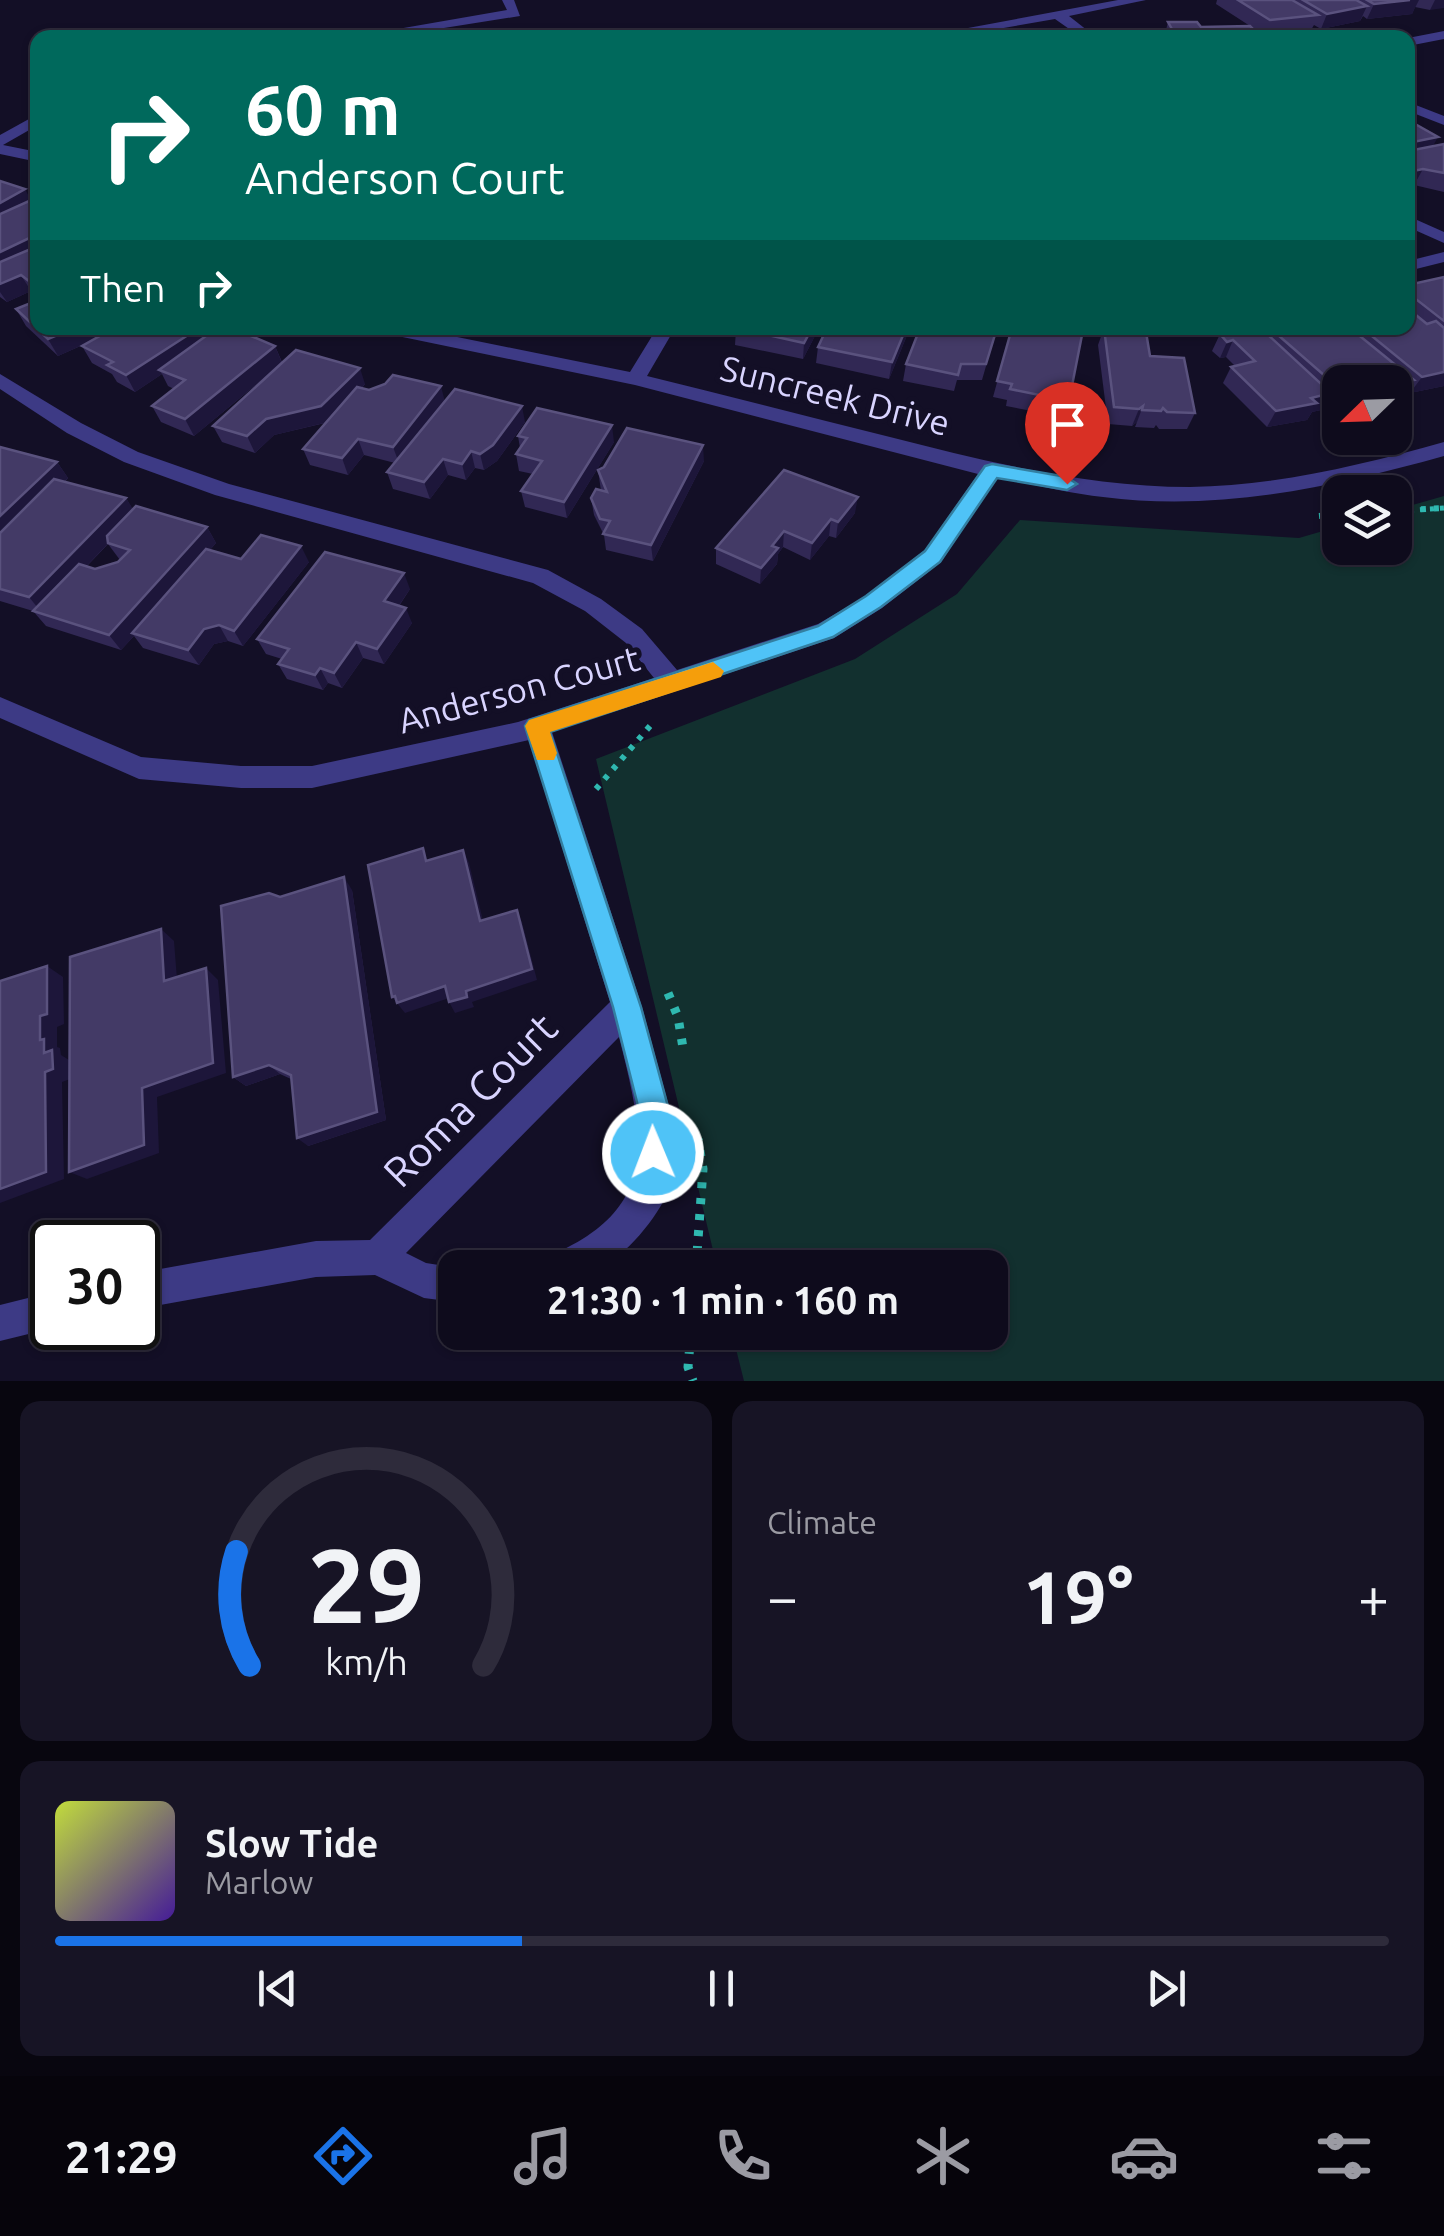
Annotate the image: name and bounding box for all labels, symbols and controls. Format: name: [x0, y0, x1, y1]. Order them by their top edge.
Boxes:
icon: right: [80, 70, 210, 200]
text: 60 m: [245, 70, 401, 148]
text: Anderson Court: [245, 152, 564, 203]
icon: right: [186, 260, 241, 315]
text: Then: [80, 267, 166, 309]
street label: Suncreek Drive: [716, 347, 954, 443]
north arrow: [1322, 365, 1412, 455]
map controls: [1322, 365, 1412, 565]
pin: [1025, 382, 1110, 485]
icon: arrive: [1040, 397, 1095, 452]
button: layers: [1322, 475, 1412, 565]
street label: Anderson Court: [394, 638, 644, 740]
street label: Roma Court: [374, 1004, 566, 1196]
position arrow: [601, 1101, 705, 1205]
speed limit sign: 30: [30, 1220, 160, 1350]
text: 21:30 · 1 min · 160 m: [547, 1279, 899, 1321]
text: Climate: [767, 1504, 877, 1540]
text: 29: [307, 1526, 425, 1643]
text: 19°: [1022, 1554, 1134, 1638]
text: −: [767, 1566, 798, 1627]
text: +: [1358, 1566, 1389, 1627]
text: km/h: [325, 1642, 407, 1682]
text: Slow Tide: [205, 1822, 378, 1864]
text: Marlow: [205, 1864, 313, 1900]
icon: previous: [250, 1961, 305, 2016]
icon: pause: [694, 1961, 749, 2016]
icon: next: [1139, 1961, 1194, 2016]
icon: directions: [308, 2121, 378, 2191]
icon: music: [508, 2121, 578, 2191]
icon: phone: [708, 2121, 778, 2191]
icon: climate: [908, 2121, 978, 2191]
icon: car: [1109, 2121, 1179, 2191]
icon: filters: [1309, 2121, 1379, 2191]
text: 21:29: [65, 2131, 178, 2182]

